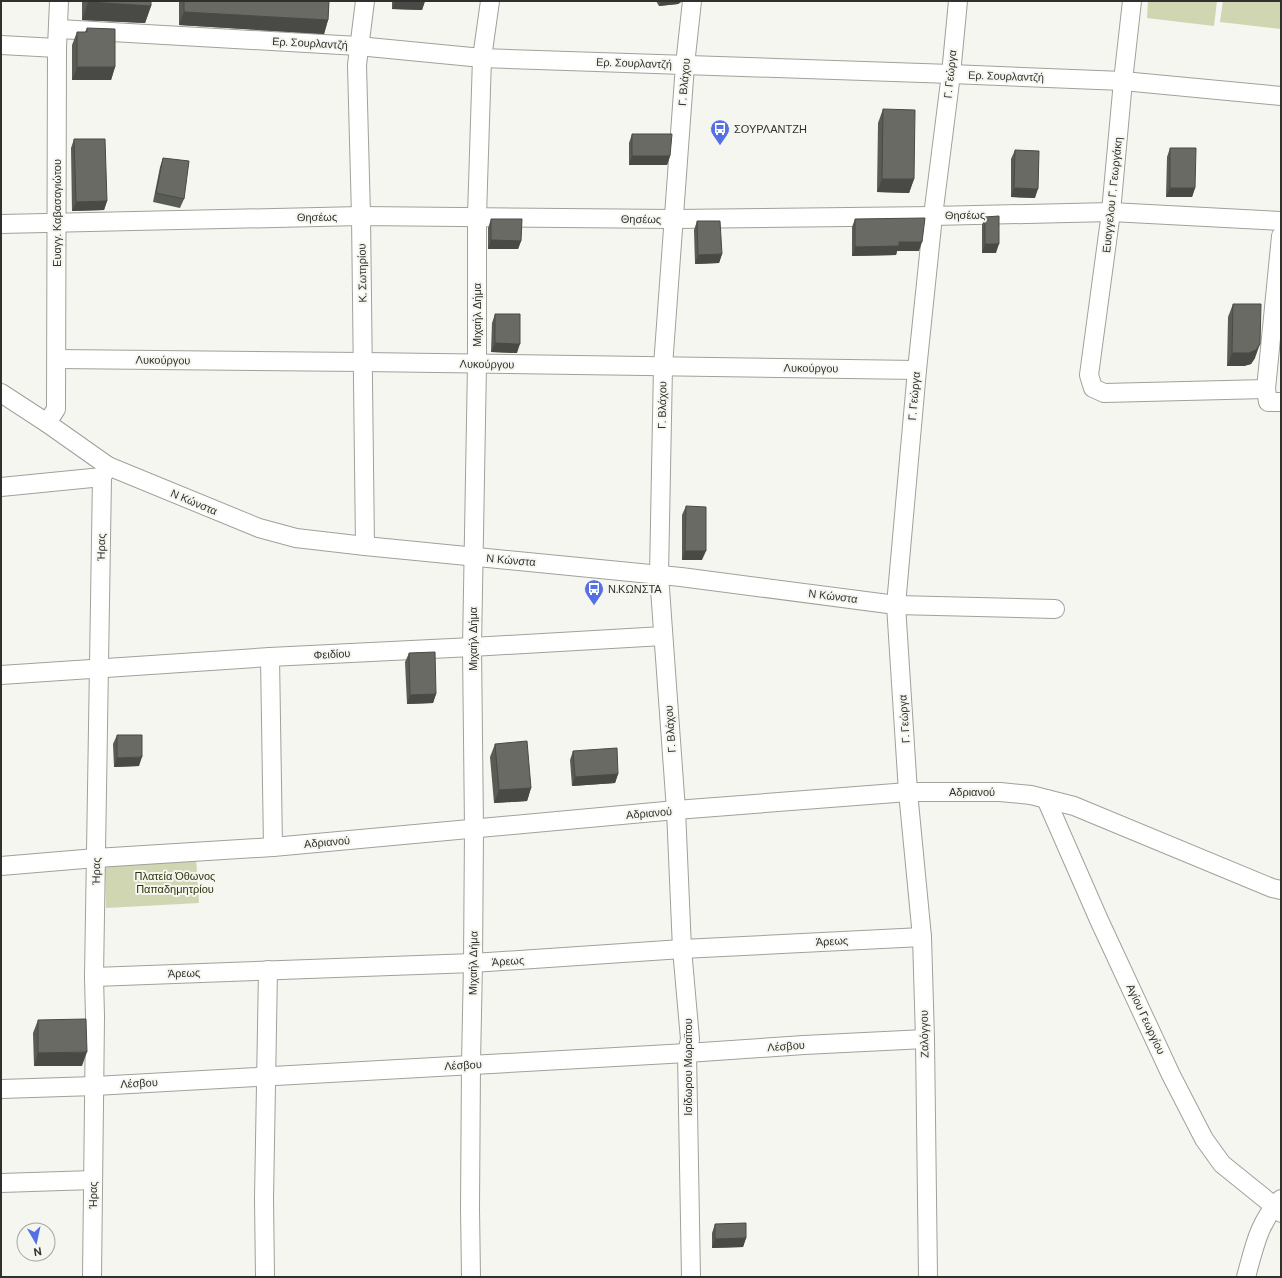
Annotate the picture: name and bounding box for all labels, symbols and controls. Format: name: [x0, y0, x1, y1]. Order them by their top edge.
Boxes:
street label: Ερ. Σουρλαντζή: [272, 34, 348, 52]
street label: Γ. Γεώργα: [940, 48, 960, 99]
street label: Ερ. Σουρλαντζή: [596, 55, 672, 71]
street label: Γ. Βλάχου: [675, 58, 693, 106]
street label: Ερ. Σουρλαντζή: [968, 68, 1044, 84]
bus stop icon: ΣΟΥΡΛΑΝΤΖΗ: [709, 118, 731, 146]
place label: ΣΟΥΡΛΑΝΤΖΗ: [734, 122, 807, 136]
street label: Ευαγγελου Γ. Γεωργάκη: [1099, 136, 1125, 254]
street label: Ευαγγ. Καβασαγιώτου: [50, 159, 64, 267]
street label: Θησέως: [945, 208, 985, 222]
street label: Θησέως: [297, 210, 337, 224]
street label: Θησέως: [621, 212, 661, 226]
street label: Κ. Σωτηρίου: [354, 243, 370, 303]
street label: Μιχαήλ Δήμα: [470, 282, 484, 347]
street label: Λυκούργου: [135, 353, 191, 367]
street label: Λυκούργου: [459, 357, 515, 371]
street label: Λυκούργου: [783, 361, 839, 375]
street label: Γ. Γεώργα: [905, 370, 923, 421]
street label: Γ. Βλάχου: [655, 381, 669, 429]
street label: Ν Κώνστα: [168, 486, 220, 518]
street label: Ήρας: [94, 533, 108, 562]
street label: Ν Κώνστα: [486, 551, 537, 569]
bus stop icon: Ν.ΚΩΝΣΤΑ: [583, 578, 605, 606]
place label: Ν.ΚΩΝΣΤΑ: [608, 582, 662, 596]
street label: Ν Κώνστα: [808, 586, 859, 606]
street label: Μιχαήλ Δήμα: [466, 606, 480, 671]
street label: Φειδίου: [313, 646, 351, 662]
street label: Γ. Γεώργα: [895, 694, 913, 744]
street label: Γ. Βλάχου: [661, 705, 679, 753]
street label: Αδριανού: [949, 785, 995, 799]
street label: Αδριανού: [625, 804, 673, 822]
street label: Αδριανού: [303, 833, 351, 851]
street label: Ήρας: [89, 857, 103, 886]
park label: Πλατεία Όθωνος Παπαδημητρίου: [135, 869, 215, 896]
street label: Μιχαήλ Δήμα: [465, 930, 481, 995]
street label: Άρεως: [815, 933, 849, 949]
street label: Άρεως: [491, 953, 525, 969]
street label: Άρεως: [168, 965, 200, 981]
street label: Αγίου Γεωργίου: [1124, 982, 1168, 1056]
street label: Ζαλόγγου: [917, 1010, 931, 1058]
street label: Ισίδωρου Μωραϊτου: [681, 1018, 695, 1116]
street label: Λέσβου: [767, 1038, 805, 1054]
street label: Λέσβου: [444, 1057, 482, 1073]
street label: Λέσβου: [120, 1075, 158, 1091]
street label: Ήρας: [86, 1181, 100, 1210]
north arrow: [16, 1222, 56, 1262]
text: N: [33, 1244, 43, 1259]

